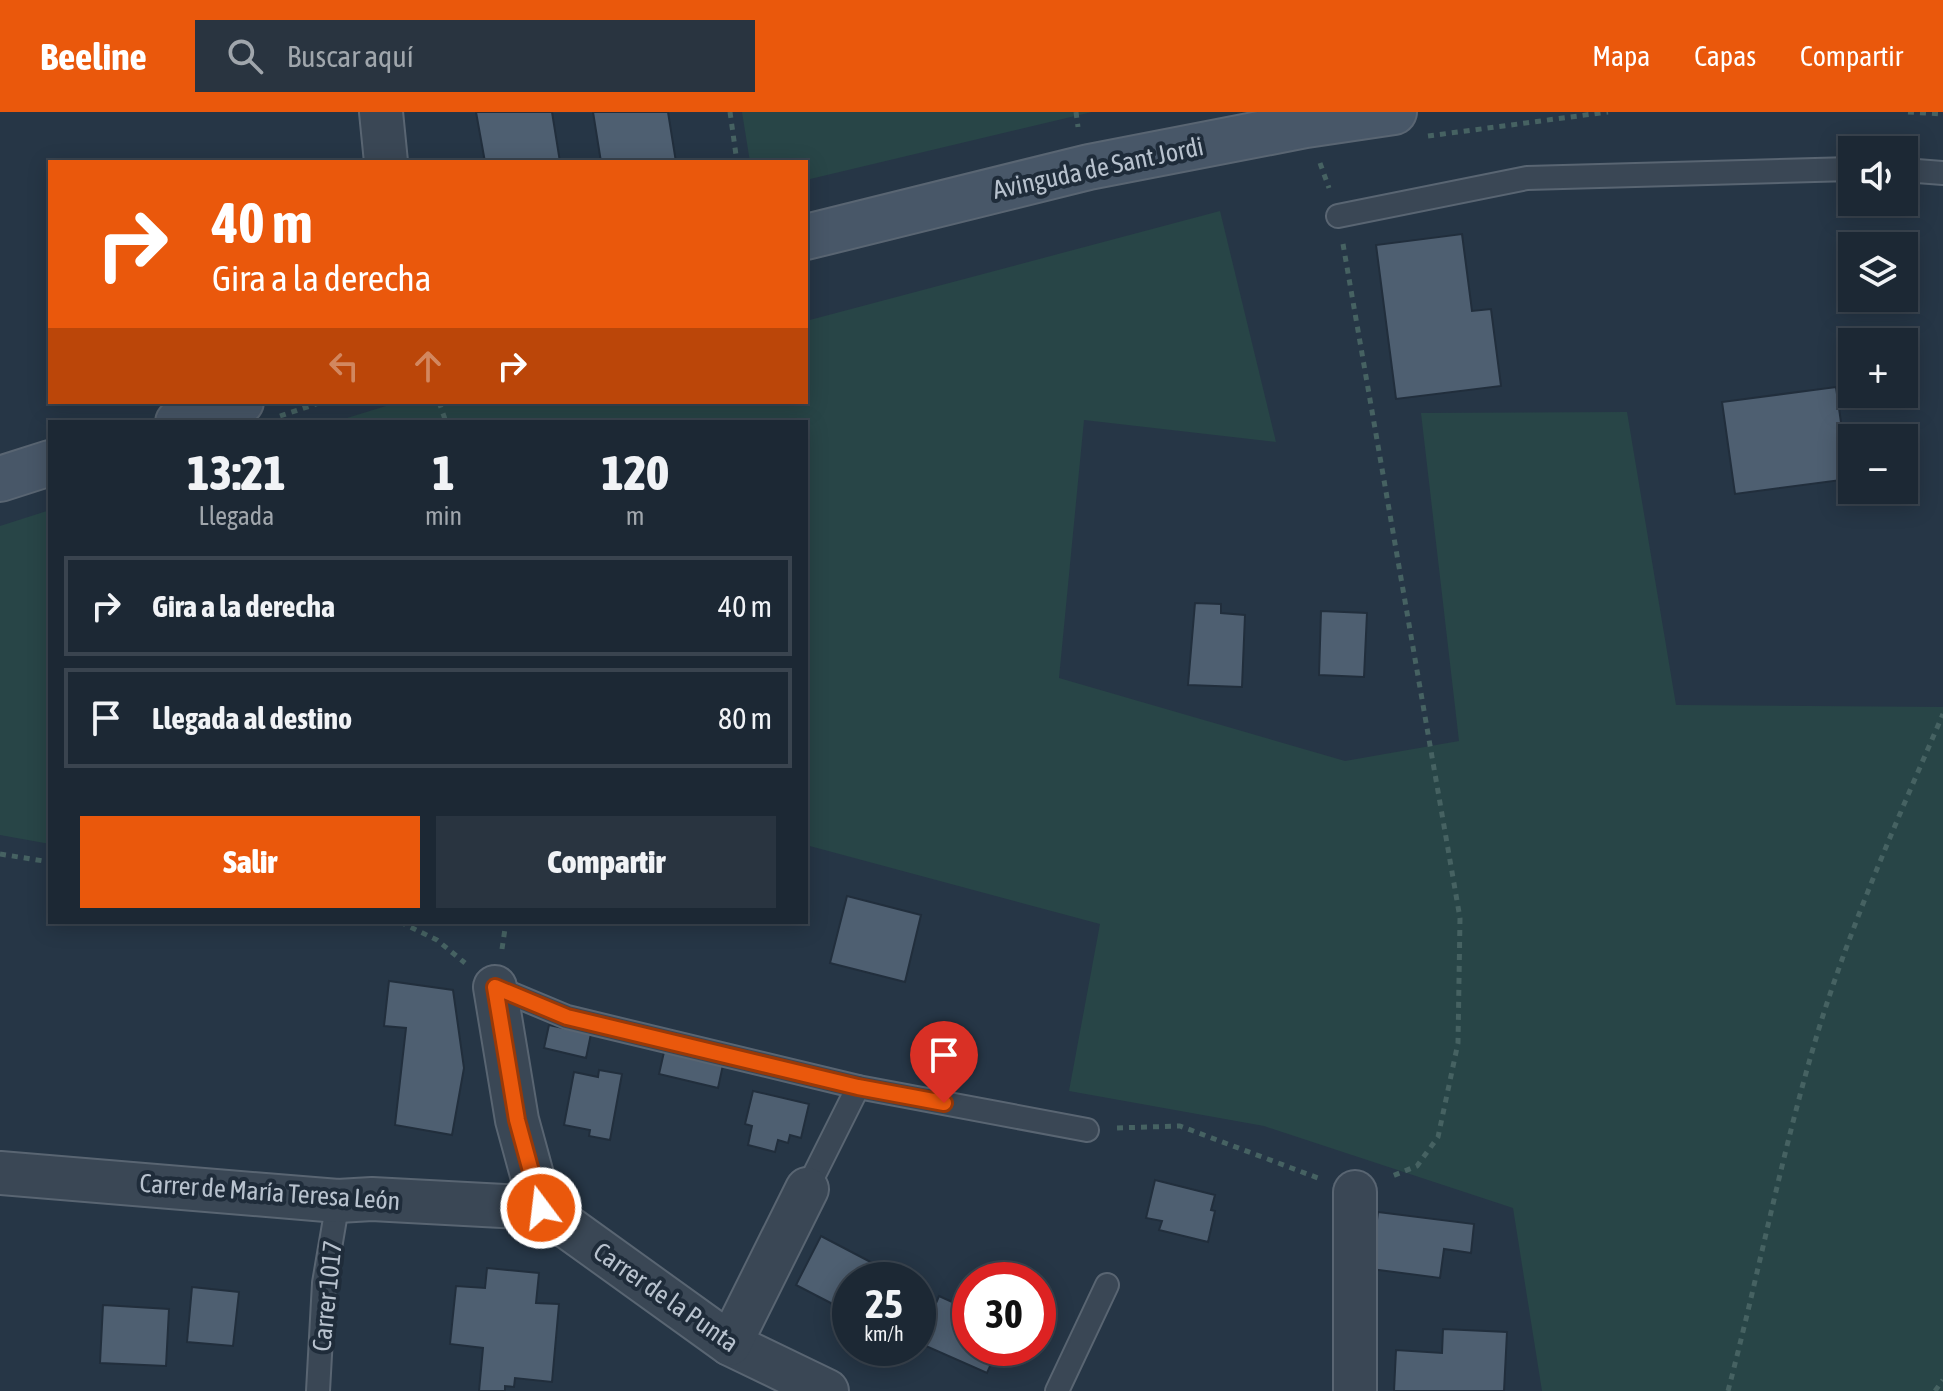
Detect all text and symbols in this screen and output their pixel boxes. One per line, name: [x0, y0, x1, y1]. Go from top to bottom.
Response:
search box: [195, 20, 755, 92]
icon: search: [223, 34, 267, 78]
text: Beeline: [40, 35, 147, 78]
text: Buscar aquí: [287, 39, 414, 73]
text: Mapa: [1592, 40, 1650, 72]
text: Capas: [1694, 40, 1756, 72]
text: Compartir: [1800, 40, 1903, 72]
street label: Avinguda de Sant Jordi: [990, 131, 1206, 205]
map controls: [1838, 136, 1918, 504]
button: sound: [1838, 136, 1918, 216]
text: 40 m: [212, 191, 313, 255]
icon: right: [80, 192, 184, 296]
button: layers: [1838, 232, 1918, 312]
text: Gira a la derecha: [212, 257, 432, 299]
button: +: [1838, 328, 1918, 408]
icon: left: [322, 344, 366, 388]
icon: ahead: [406, 344, 450, 388]
icon: right: [490, 344, 534, 388]
button: −: [1838, 424, 1918, 504]
text: 13:21: [187, 445, 286, 500]
text: 1: [432, 445, 455, 500]
text: 120: [601, 445, 669, 500]
text: Llegada: [199, 501, 274, 531]
text: min: [425, 501, 462, 531]
text: m: [626, 501, 644, 531]
icon: right: [84, 584, 128, 628]
text: Gira a la derecha: [152, 589, 335, 623]
text: 40 m: [718, 589, 772, 623]
icon: arrive: [84, 696, 128, 740]
text: Llegada al destino: [152, 701, 352, 735]
text: 80 m: [718, 701, 772, 735]
button: Salir: [80, 816, 420, 908]
button: Compartir: [436, 816, 776, 908]
pin: [910, 1021, 978, 1103]
icon: arrive: [922, 1033, 966, 1077]
position arrow: [499, 1166, 583, 1250]
street label: Carrer de María Teresa León: [139, 1168, 401, 1216]
street label: Carrer de la Punta: [588, 1236, 744, 1358]
street label: Carrer 1017: [306, 1239, 348, 1353]
speed limit sign: 30: [952, 1262, 1056, 1366]
text: 25: [865, 1281, 903, 1326]
text: km/h: [864, 1322, 904, 1345]

